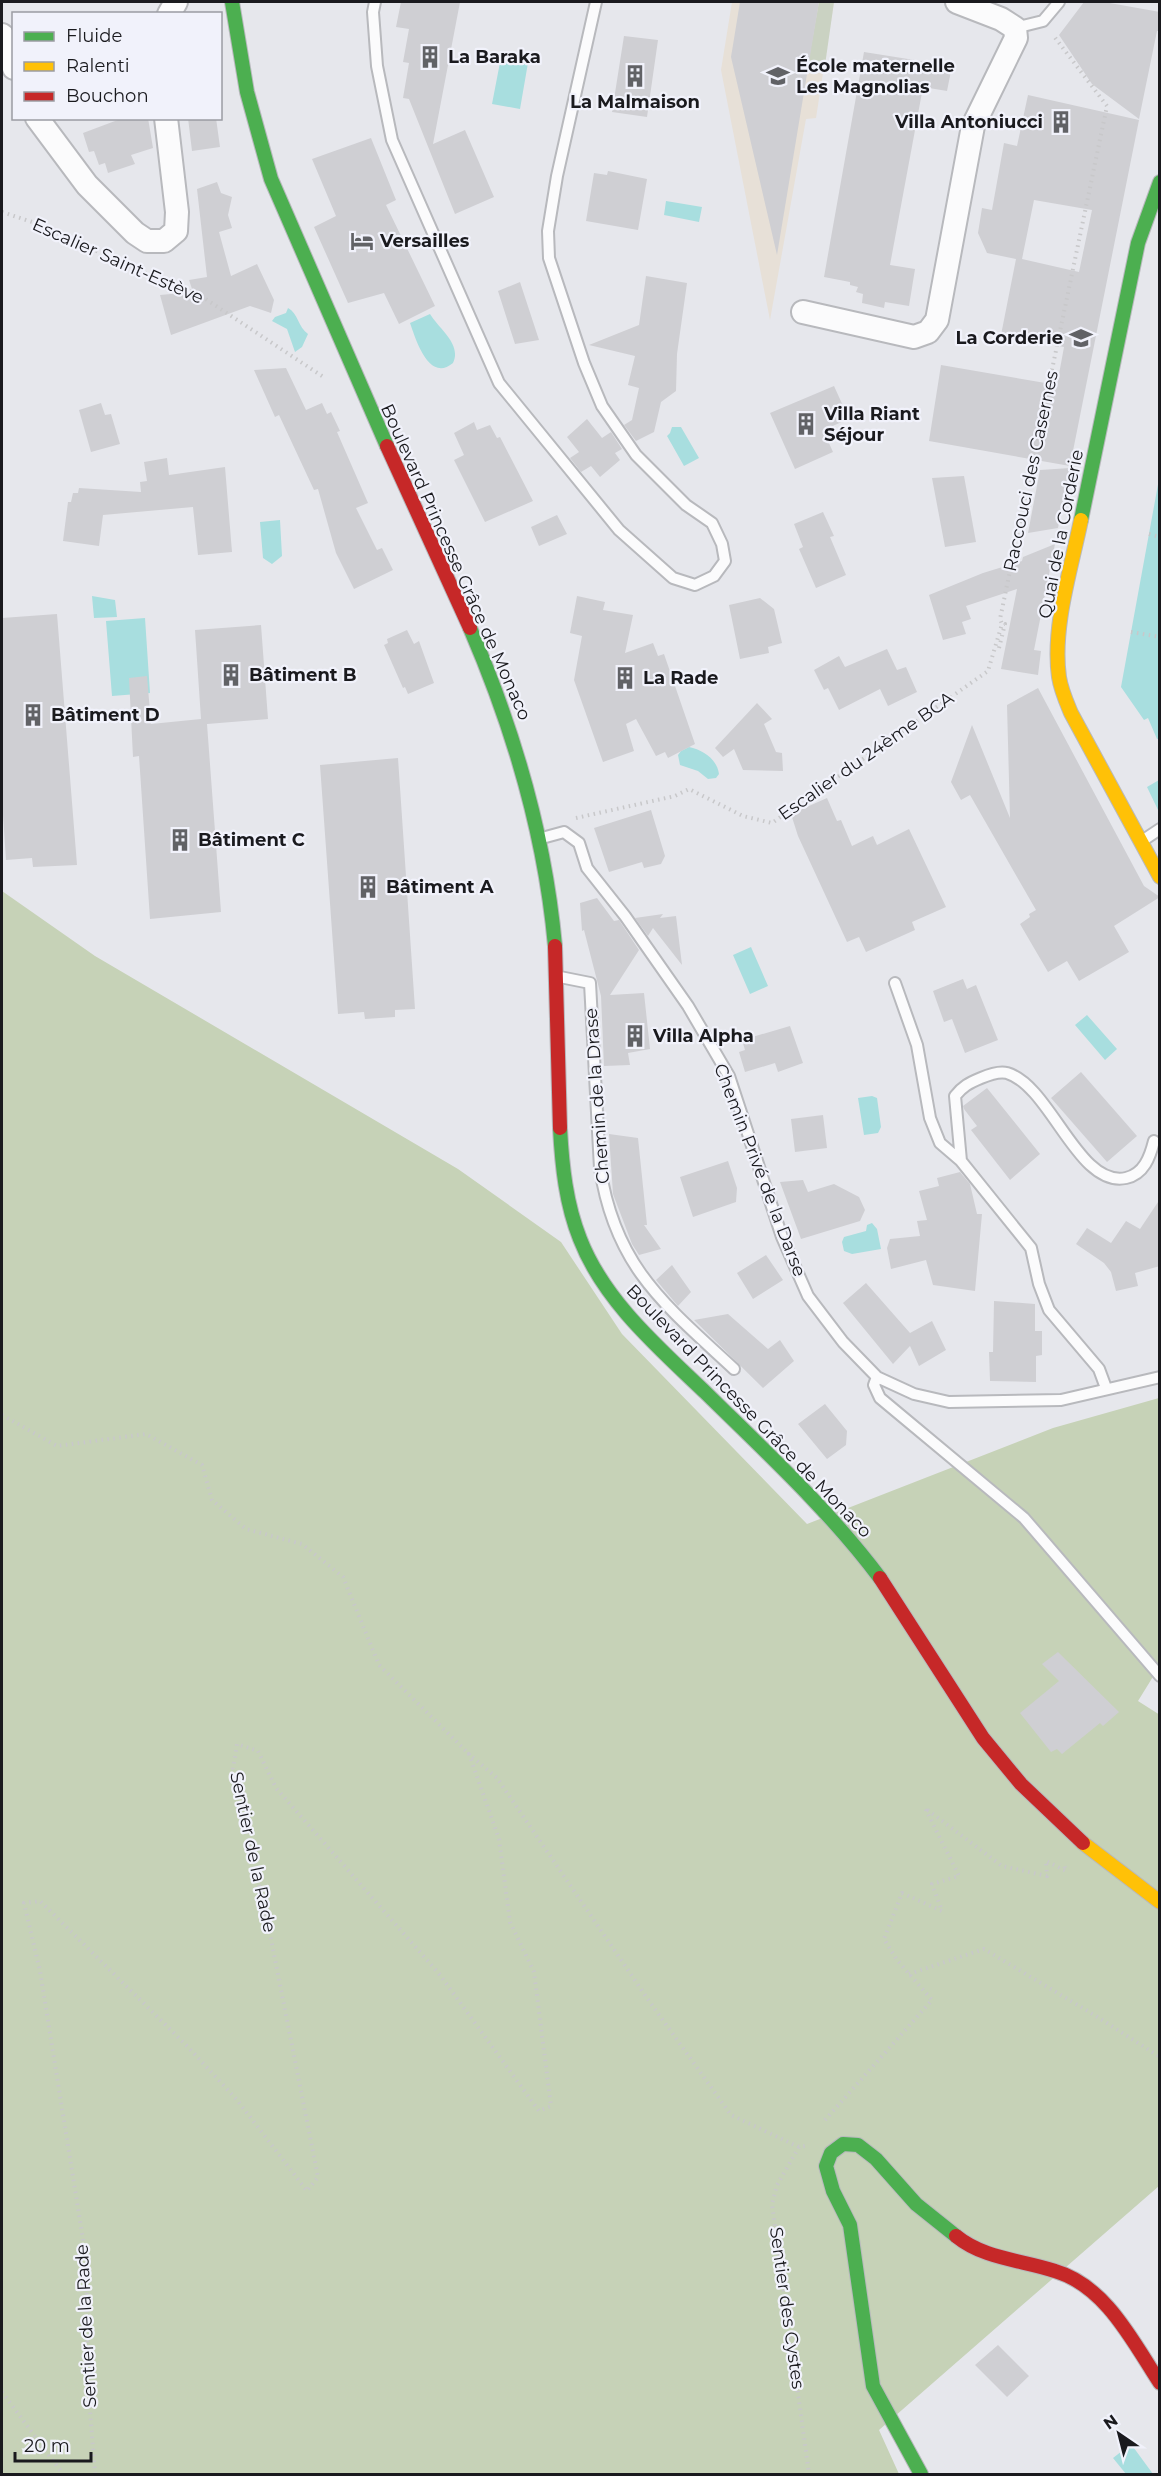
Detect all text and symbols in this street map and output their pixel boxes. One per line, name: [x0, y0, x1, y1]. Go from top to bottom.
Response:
legend: [12, 12, 222, 120]
text: Fluide: [66, 25, 122, 47]
building icon: La Baraka: [417, 44, 443, 70]
place label: La Baraka: [448, 46, 541, 68]
text: Ralenti: [66, 55, 130, 77]
place label: École maternelle Les Magnolias: [796, 55, 955, 98]
building icon: La Malmaison: [622, 63, 648, 89]
school or university icon: École maternelle Les Magnolias: [765, 63, 791, 89]
text: Bouchon: [66, 85, 149, 107]
place label: La Malmaison: [570, 91, 700, 113]
building icon: Villa Antoniucci: [1048, 109, 1074, 135]
place label: Villa Antoniucci: [894, 111, 1043, 133]
street label: Escalier Saint-Estève: [29, 213, 207, 309]
hotel icon: Versailles: [349, 228, 375, 254]
place label: Versailles: [379, 230, 470, 252]
school or university icon: La Corderie: [1068, 325, 1094, 351]
place label: La Corderie: [955, 327, 1063, 349]
street label: Raccouci des Casernes: [999, 368, 1063, 573]
street label: Boulevard Princesse Grâce de Monaco: [376, 400, 536, 724]
place label: Villa Riant Séjour: [823, 403, 920, 446]
building icon: Villa Riant Séjour: [793, 411, 819, 437]
street label: Quai de la Corderie: [1034, 447, 1088, 620]
building icon: Bâtiment B: [218, 662, 244, 688]
place label: Bâtiment B: [249, 664, 357, 686]
building icon: La Rade: [612, 665, 638, 691]
place label: La Rade: [643, 667, 718, 689]
street label: Escalier du 24ème BCA: [774, 687, 958, 825]
building icon: Bâtiment D: [20, 702, 46, 728]
place label: Bâtiment D: [51, 704, 160, 726]
building icon: Bâtiment C: [167, 827, 193, 853]
place label: Bâtiment C: [198, 829, 305, 851]
building icon: Bâtiment A: [355, 874, 381, 900]
place label: Bâtiment A: [386, 876, 494, 898]
street label: Chemin de la Drase: [580, 1007, 614, 1185]
building icon: Villa Alpha: [622, 1023, 648, 1049]
place label: Villa Alpha: [652, 1025, 754, 1047]
street label: Chemin Privé de la Darse: [709, 1060, 811, 1280]
street label: Boulevard Princesse Grâce de Monaco: [622, 1280, 876, 1542]
street label: Sentier de la Rade: [225, 1770, 281, 1934]
street label: Sentier des Cystes: [765, 2226, 809, 2391]
street label: Sentier de la Rade: [71, 2244, 101, 2408]
north arrow: [1089, 2404, 1149, 2464]
text: N: [1100, 2411, 1121, 2434]
scale bar: [15, 2425, 92, 2463]
text: 20 m: [24, 2435, 70, 2457]

